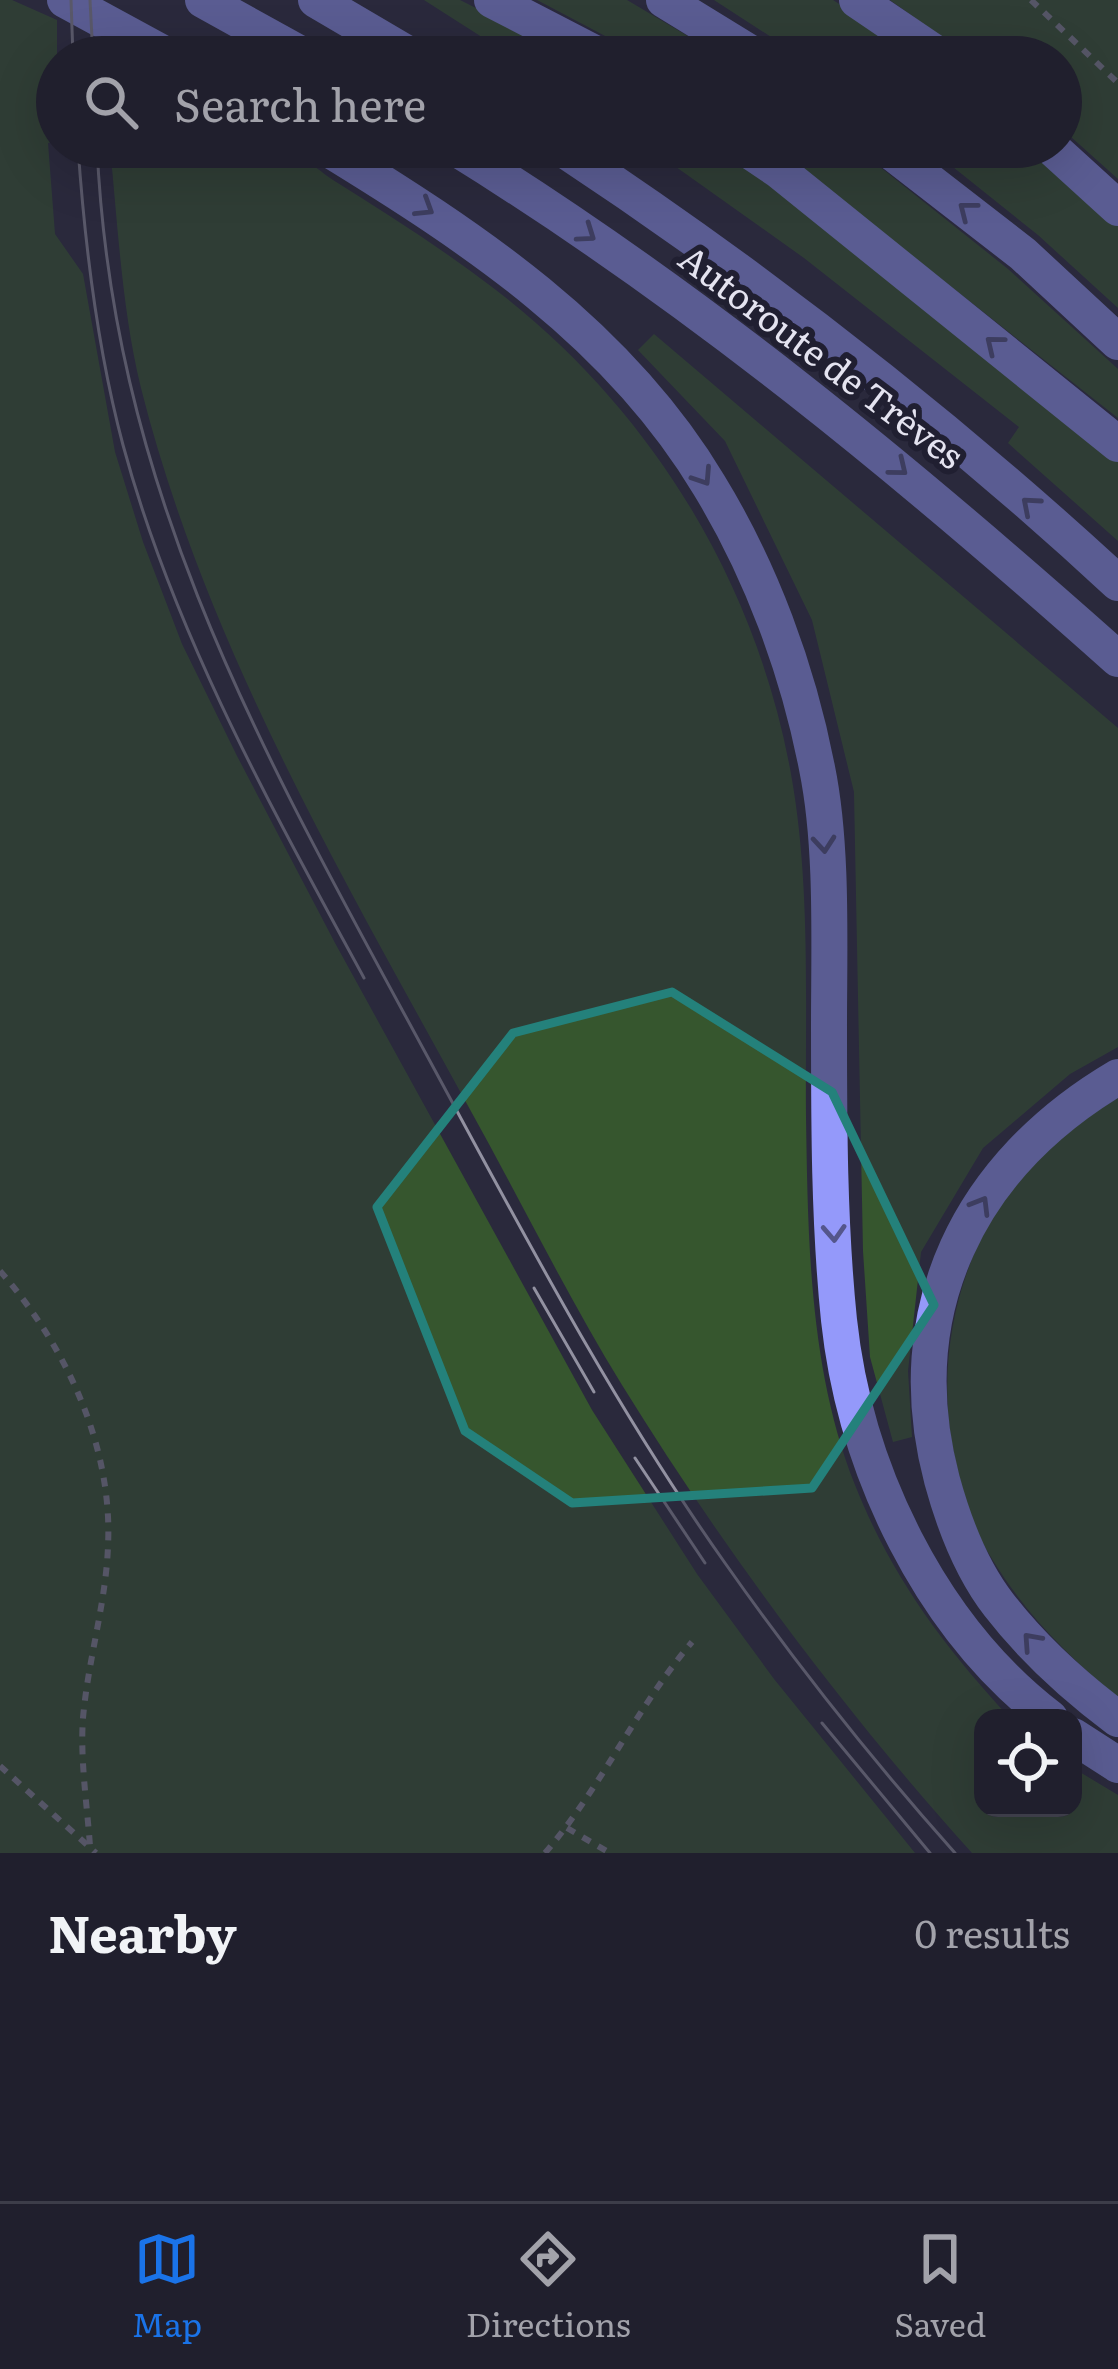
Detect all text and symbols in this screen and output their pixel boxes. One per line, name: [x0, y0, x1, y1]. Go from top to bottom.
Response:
search box: [36, 36, 1082, 168]
icon: search: [78, 69, 144, 135]
text: Search here: [174, 69, 426, 136]
one-way arrow: [412, 194, 434, 216]
one-way arrow: [958, 203, 980, 224]
one-way arrow: [574, 220, 596, 242]
street label: Autoroute de Trèves: [669, 230, 976, 480]
one-way arrow: [986, 337, 1008, 359]
one-way arrow: [885, 454, 907, 475]
one-way arrow: [688, 464, 710, 486]
one-way arrow: [1022, 498, 1044, 520]
one-way arrow: [811, 835, 836, 854]
one-way arrow: [967, 1196, 989, 1218]
one-way arrow: [821, 1224, 847, 1243]
one-way arrow: [1024, 1633, 1045, 1655]
map controls: [974, 1709, 1082, 1817]
button: locate: [974, 1709, 1082, 1817]
text: Nearby: [48, 1893, 237, 1969]
text: 0 results: [915, 1902, 1070, 1960]
tab: Map: [132, 2226, 202, 2347]
tab: Directions: [466, 2226, 631, 2347]
tab: Saved: [894, 2226, 986, 2347]

